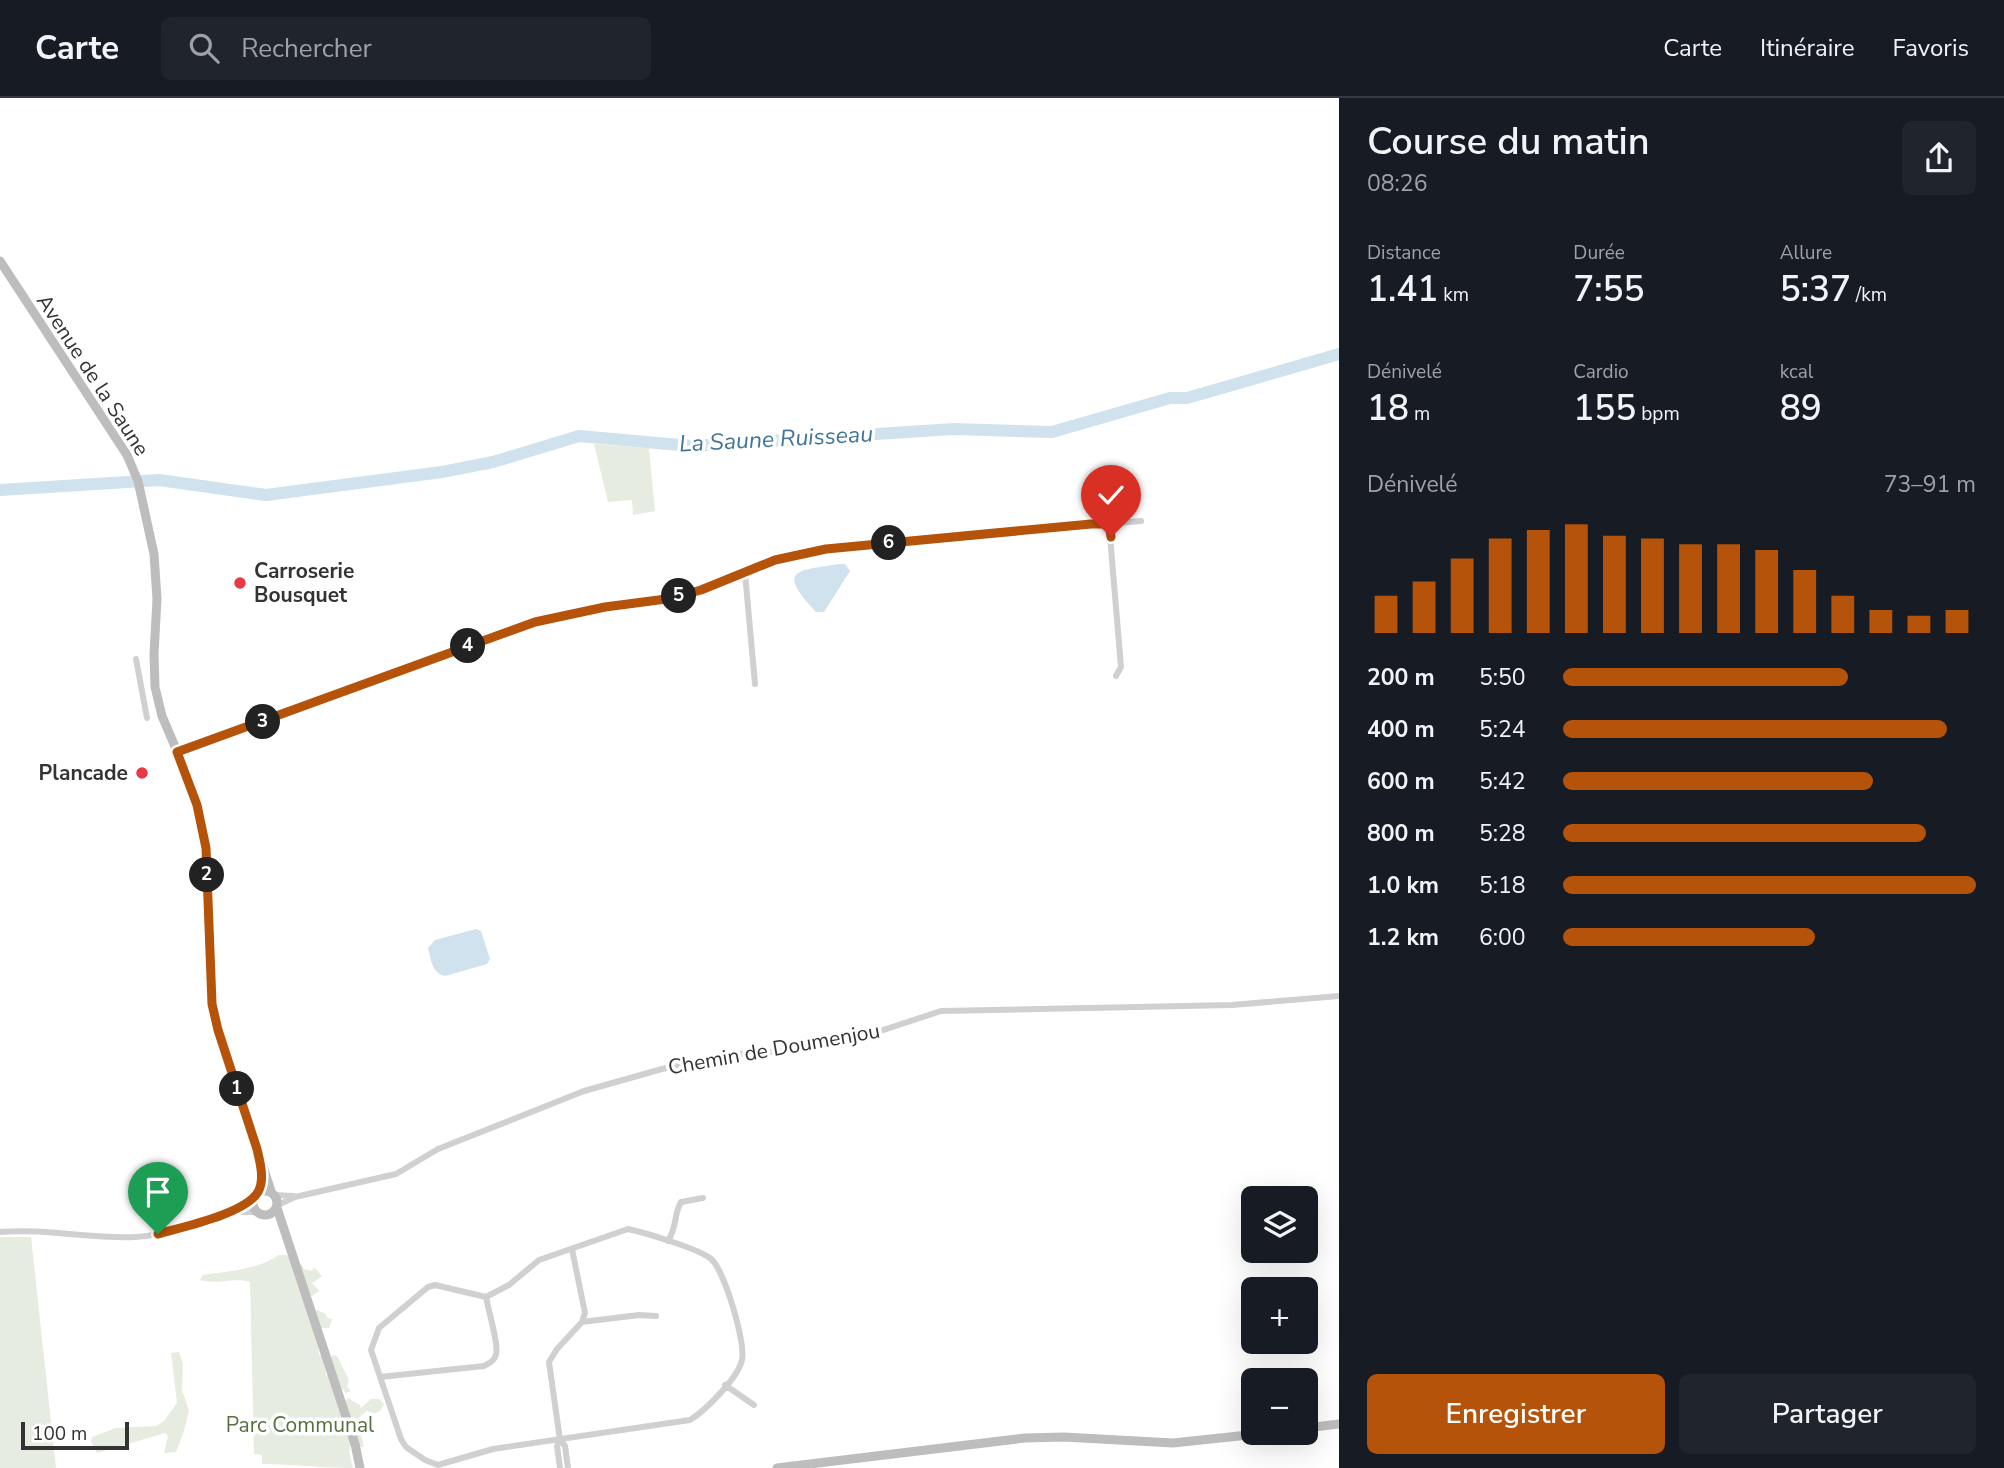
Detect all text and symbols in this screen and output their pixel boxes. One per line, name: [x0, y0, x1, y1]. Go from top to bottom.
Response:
search box: [161, 17, 651, 80]
text: Carte: [35, 26, 119, 71]
icon: search: [185, 29, 223, 67]
text: Rechercher: [241, 31, 372, 66]
text: Carte: [1663, 32, 1722, 64]
text: Itinéraire: [1760, 32, 1854, 64]
text: Favoris: [1892, 32, 1969, 64]
text: Course du matin: [1367, 116, 1650, 167]
button: share: [1902, 121, 1976, 195]
text: 08:26: [1367, 168, 1427, 199]
text: Distance: [1367, 240, 1441, 266]
text: Durée: [1573, 240, 1625, 266]
text: Allure: [1780, 240, 1832, 266]
text: 1.41: [1367, 266, 1438, 313]
text: 7:55: [1573, 266, 1645, 313]
text: 5:37: [1780, 266, 1851, 313]
text: km: [1438, 282, 1469, 308]
text: /km: [1851, 282, 1887, 308]
street label: Avenue de la Saune: [30, 289, 156, 461]
text: Dénivelé: [1367, 359, 1442, 385]
text: Cardio: [1573, 359, 1629, 385]
text: kcal: [1780, 359, 1813, 385]
text: 18: [1367, 385, 1409, 432]
text: 155: [1573, 385, 1636, 432]
text: 89: [1780, 385, 1822, 432]
text: m: [1409, 401, 1430, 427]
text: bpm: [1636, 401, 1680, 427]
water label: La Saune Ruisseau: [678, 418, 874, 460]
pin: [1081, 465, 1141, 537]
text: Dénivelé: [1367, 469, 1458, 500]
text: 73–91 m: [1884, 469, 1976, 500]
icon: check: [1092, 476, 1130, 514]
pin: 6: [872, 526, 906, 560]
text: 6: [883, 529, 894, 555]
place label: Carroserie Bousquet: [254, 557, 354, 609]
marker: Carroserie Bousquet: [232, 575, 248, 591]
pin: 5: [662, 578, 696, 614]
text: 5: [673, 582, 684, 608]
pin: 4: [450, 628, 486, 664]
text: 4: [462, 632, 473, 658]
text: 200 m: [1367, 662, 1435, 693]
text: 5:50: [1479, 662, 1526, 693]
pin: 3: [246, 704, 280, 740]
text: 3: [257, 708, 268, 734]
text: 400 m: [1367, 714, 1435, 745]
text: 5:24: [1479, 714, 1526, 745]
place label: Plancade: [39, 759, 128, 787]
marker: Plancade: [134, 765, 150, 781]
text: 600 m: [1367, 766, 1435, 797]
text: 5:42: [1479, 766, 1526, 797]
text: 800 m: [1367, 818, 1435, 849]
text: 5:28: [1479, 818, 1526, 849]
pin: 2: [190, 858, 224, 892]
text: 2: [201, 861, 212, 887]
text: 1.0 km: [1367, 870, 1439, 901]
text: 5:18: [1479, 870, 1526, 901]
text: 1.2 km: [1367, 922, 1439, 953]
text: 6:00: [1479, 922, 1526, 953]
street label: Chemin de Doumenjou: [666, 1017, 882, 1081]
pin: 1: [219, 1072, 254, 1107]
text: 1: [231, 1075, 242, 1101]
pin: [128, 1162, 188, 1234]
icon: arrive: [139, 1173, 177, 1211]
map controls: [1241, 1186, 1318, 1445]
button: layers: [1241, 1186, 1318, 1263]
button: +: [1241, 1277, 1318, 1354]
button: −: [1241, 1368, 1318, 1445]
button: Enregistrer: [1367, 1374, 1665, 1454]
button: Partager: [1679, 1374, 1976, 1454]
park label: Parc Communal: [226, 1411, 375, 1439]
scale bar: [21, 1419, 130, 1451]
text: 100 m: [32, 1421, 87, 1447]

